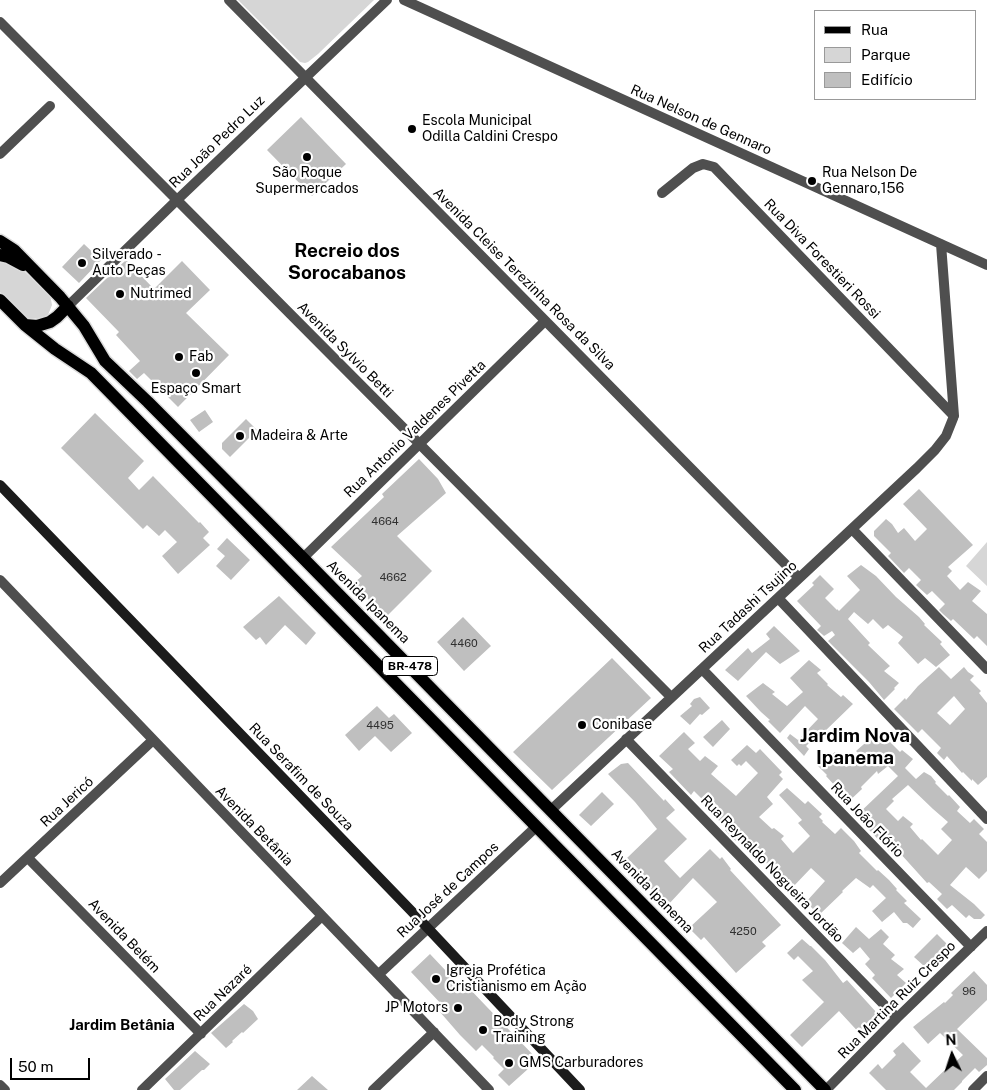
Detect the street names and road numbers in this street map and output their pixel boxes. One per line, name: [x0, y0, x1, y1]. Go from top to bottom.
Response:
street label: Rua Nelson de Gennaro: [628, 81, 774, 159]
street label: Rua João Pedro Luz: [166, 92, 268, 192]
street label: Avenida Cleise Terezinha Rosa da Silva: [429, 184, 619, 374]
street label: Rua Diva Forestieri Rossi: [760, 196, 884, 322]
street label: Avenida Sylvio Betti: [294, 299, 396, 401]
street label: Rua Antonio Valdenes Pivetta: [341, 357, 489, 501]
street label: Avenida Ipanema: [323, 557, 413, 647]
street label: Rua Tadashi Tsujino: [696, 557, 800, 657]
road number: BR-478: [382, 656, 438, 676]
street label: Rua Serafim de Souza: [245, 720, 357, 834]
street label: Rua Jericó: [37, 773, 97, 831]
street label: Rua João Flório: [827, 779, 907, 861]
street label: Avenida Betânia: [212, 783, 296, 869]
street label: Rua Reynaldo Nogueira Jordão: [697, 792, 847, 946]
street label: Rua José de Campos: [394, 839, 502, 941]
street label: Avenida Ipanema: [607, 845, 697, 937]
street label: Avenida Belém: [85, 896, 163, 976]
street label: Rua Martina Ruiz Crespo: [835, 938, 959, 1062]
street label: Rua Nazaré: [190, 961, 256, 1025]

